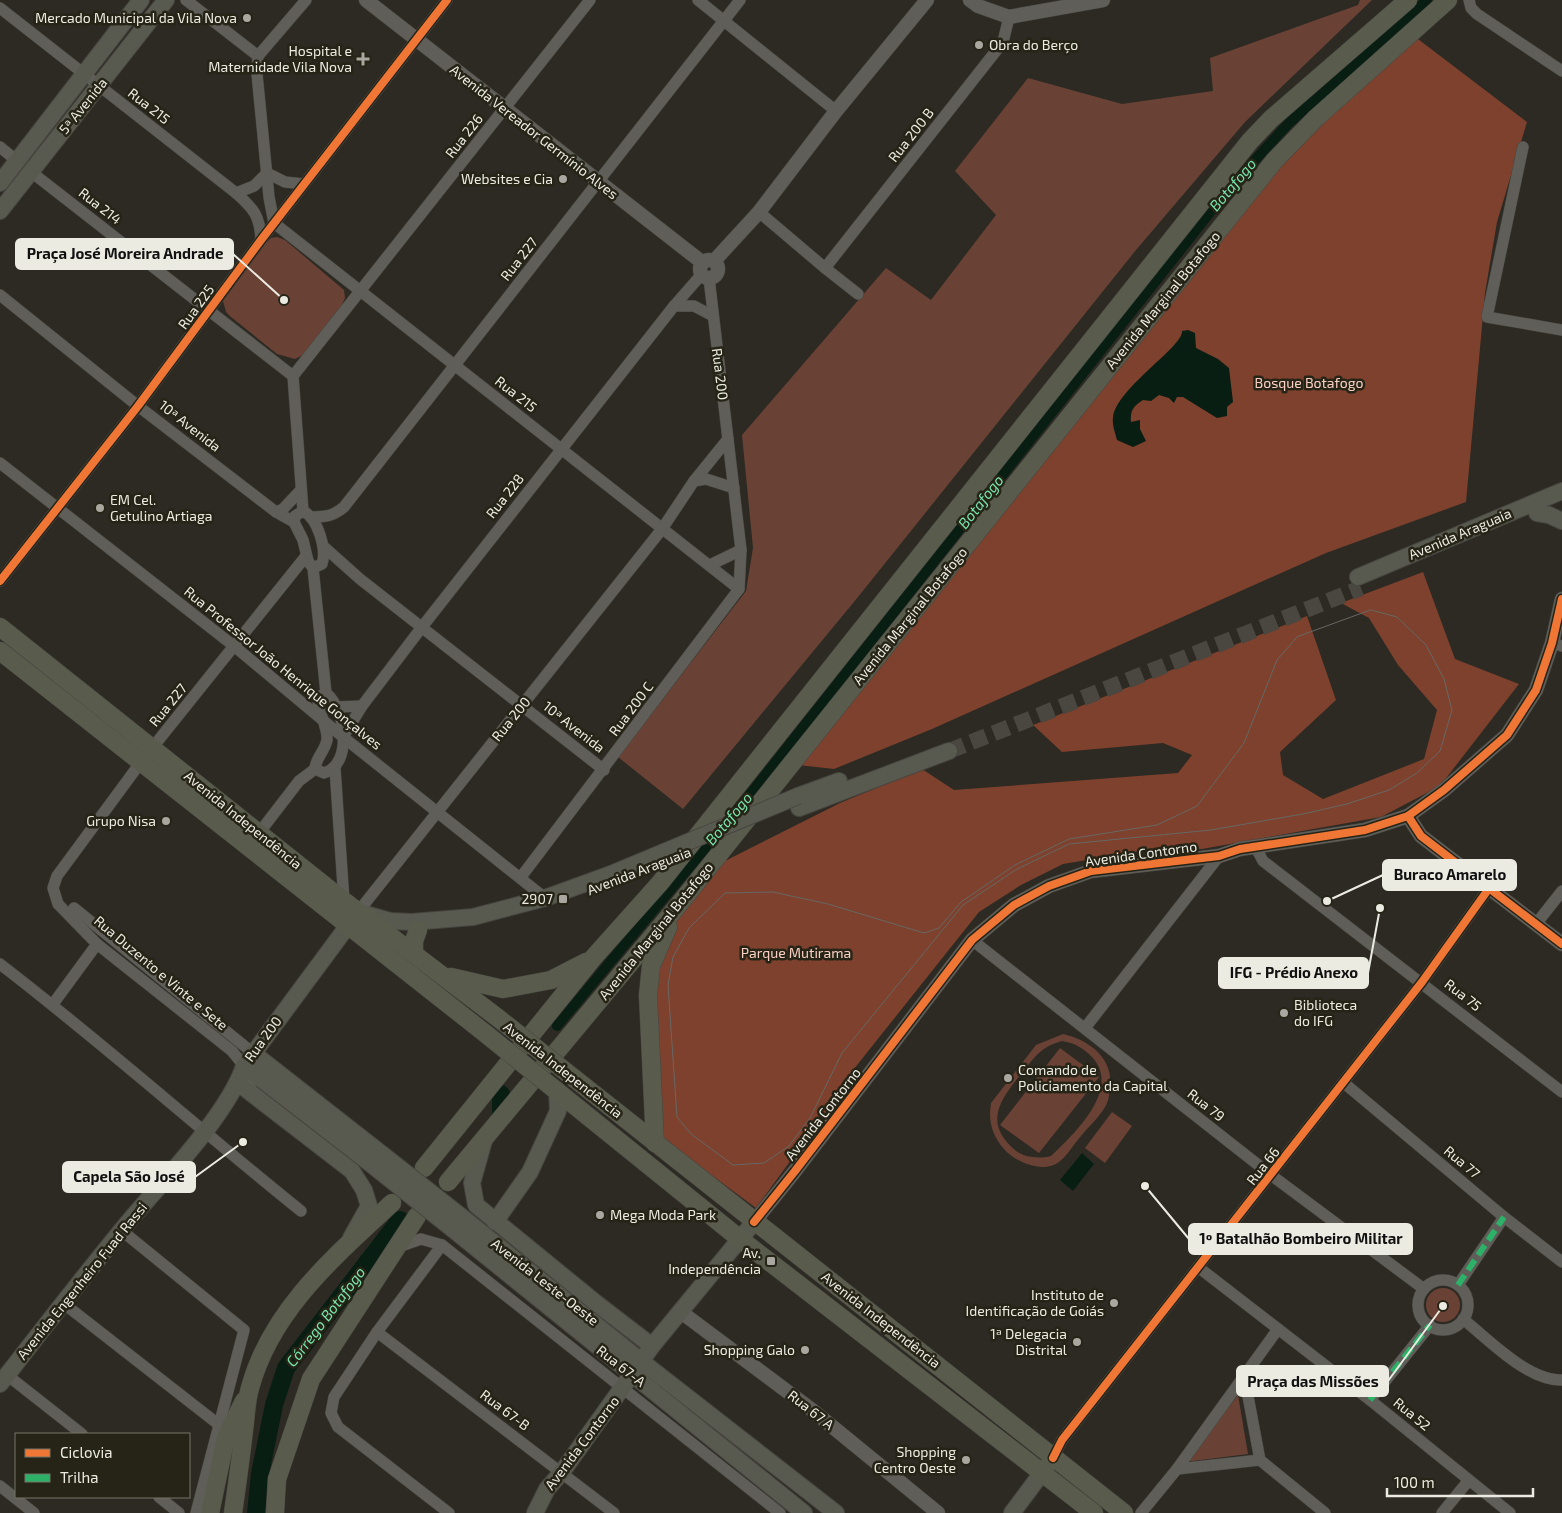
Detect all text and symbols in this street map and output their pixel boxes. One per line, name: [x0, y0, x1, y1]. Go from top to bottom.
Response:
place label: Mercado Municipal da Vila Nova: [35, 9, 237, 26]
marker: Mercado Municipal da Vila Nova: [241, 12, 253, 24]
place label: Obra do Berço: [989, 36, 1078, 54]
marker: Obra do Berço: [973, 39, 985, 51]
place label: Hospital e Maternidade Vila Nova: [208, 42, 352, 75]
marker: Hospital e Maternidade Vila Nova: [356, 52, 370, 66]
street label: Avenida Vereador Germínio Alves: [447, 61, 622, 202]
street label: 5ª Avenida: [55, 74, 110, 137]
street label: Rua 215: [125, 84, 174, 127]
street label: Rua 200 B: [884, 104, 937, 165]
street label: Rua 226: [441, 110, 486, 161]
water label: Botafogo: [1205, 154, 1259, 214]
place label: Websites e Cia: [461, 170, 553, 187]
marker: Websites e Cia: [557, 173, 569, 185]
street label: Rua 214: [76, 184, 125, 228]
street label: Avenida Marginal Botafogo: [1102, 228, 1223, 372]
street label: Rua 227: [496, 234, 541, 284]
callout: Praça José Moreira Andrade: [16, 239, 233, 269]
text: Praça José Moreira Andrade: [27, 244, 223, 264]
street label: Rua 225: [174, 281, 217, 332]
street label: Rua 200: [709, 347, 732, 401]
street label: Rua 215: [492, 372, 541, 415]
park label: Bosque Botafogo: [1255, 374, 1363, 391]
street label: 10ª Avenida: [156, 396, 225, 455]
street label: Rua 228: [482, 470, 527, 521]
water label: Botafogo: [954, 471, 1007, 532]
place label: EM Cel. Getulino Artiaga: [110, 491, 212, 524]
marker: EM Cel. Getulino Artiaga: [94, 502, 106, 514]
street label: Avenida Araguaia: [1406, 504, 1514, 563]
street label: Avenida Marginal Botafogo: [849, 544, 970, 688]
street label: Rua Professor João Henrique Gonçalves: [180, 582, 386, 754]
street label: Rua 200 C: [605, 678, 656, 739]
street label: Rua 227: [145, 680, 190, 730]
street label: Rua 200: [488, 693, 534, 744]
street label: 10ª Avenida: [540, 697, 609, 756]
street label: Avenida Independência: [181, 767, 306, 872]
water label: Botafogo: [701, 788, 755, 848]
place label: Grupo Nisa: [86, 812, 156, 829]
marker: Grupo Nisa: [160, 815, 172, 827]
street label: Avenida Contorno: [1084, 837, 1198, 870]
street label: Avenida Araguaia: [584, 843, 693, 898]
street label: Avenida Marginal Botafogo: [595, 859, 716, 1003]
callout: Buraco Amarelo: [1383, 860, 1516, 890]
text: Buraco Amarelo: [1394, 865, 1507, 883]
place label: 2907: [522, 890, 553, 907]
marker: 2907: [557, 893, 569, 905]
street label: Rua Duzento e Vinte e Sete: [91, 912, 232, 1034]
park label: Parque Mutirama: [741, 944, 851, 961]
callout: IFG - Prédio Anexo: [1219, 958, 1368, 988]
text: IFG - Prédio Anexo: [1230, 963, 1358, 981]
street label: Rua 75: [1441, 975, 1485, 1014]
place label: Biblioteca do IFG: [1294, 996, 1357, 1029]
marker: Biblioteca do IFG: [1278, 1007, 1290, 1019]
street label: Rua 200: [240, 1013, 285, 1065]
street label: Avenida Independência: [500, 1018, 626, 1121]
place label: Comando de Policiamento da Capital: [1018, 1061, 1168, 1094]
street label: Avenida Contorno: [781, 1064, 864, 1163]
marker: Comando de Policiamento da Capital: [1002, 1072, 1014, 1084]
street label: Rua 79: [1184, 1085, 1228, 1124]
street label: Rua 77: [1441, 1142, 1484, 1182]
street label: Rua 66: [1243, 1143, 1283, 1188]
callout: Capela São José: [63, 1162, 195, 1192]
text: Capela São José: [73, 1167, 185, 1185]
street label: Avenida Engenheiro Fuad Rassi: [13, 1199, 150, 1363]
place label: Mega Moda Park: [610, 1206, 716, 1223]
marker: Mega Moda Park: [594, 1209, 606, 1221]
callout: 1º Batalhão Bombeiro Militar: [1189, 1224, 1412, 1254]
text: 1º Batalhão Bombeiro Militar: [1199, 1229, 1403, 1247]
street label: Avenida Leste-Oeste: [488, 1234, 602, 1329]
place label: Av. Independência: [668, 1244, 761, 1277]
marker: Av. Independência: [765, 1255, 777, 1267]
water label: Córrego Botafogo: [282, 1263, 369, 1370]
street label: Avenida Independência: [818, 1268, 944, 1371]
place label: Instituto de Identificação de Goiás: [966, 1286, 1104, 1320]
marker: Instituto de Identificação de Goiás: [1108, 1297, 1120, 1309]
place label: 1ª Delegacia Distrital: [990, 1325, 1068, 1358]
marker: 1ª Delegacia Distrital: [1071, 1336, 1083, 1348]
street label: Rua 67-A: [593, 1341, 649, 1390]
place label: Shopping Galo: [704, 1341, 795, 1358]
marker: Shopping Galo: [799, 1344, 811, 1356]
callout: Praça das Missões: [1237, 1366, 1388, 1396]
text: Praça das Missões: [1247, 1372, 1379, 1392]
street label: Rua 67-B: [477, 1386, 533, 1434]
street label: Rua 67 A: [785, 1386, 838, 1433]
street label: Avenida Contorno: [541, 1393, 622, 1493]
street label: Rua 52: [1390, 1394, 1434, 1434]
legend: [15, 1433, 190, 1498]
text: Ciclovia: [60, 1443, 112, 1461]
place label: Shopping Centro Oeste: [874, 1443, 956, 1476]
marker: Shopping Centro Oeste: [960, 1454, 972, 1466]
scale bar: [1387, 1466, 1533, 1498]
text: Trilha: [60, 1468, 98, 1486]
text: 100 m: [1394, 1473, 1435, 1491]

